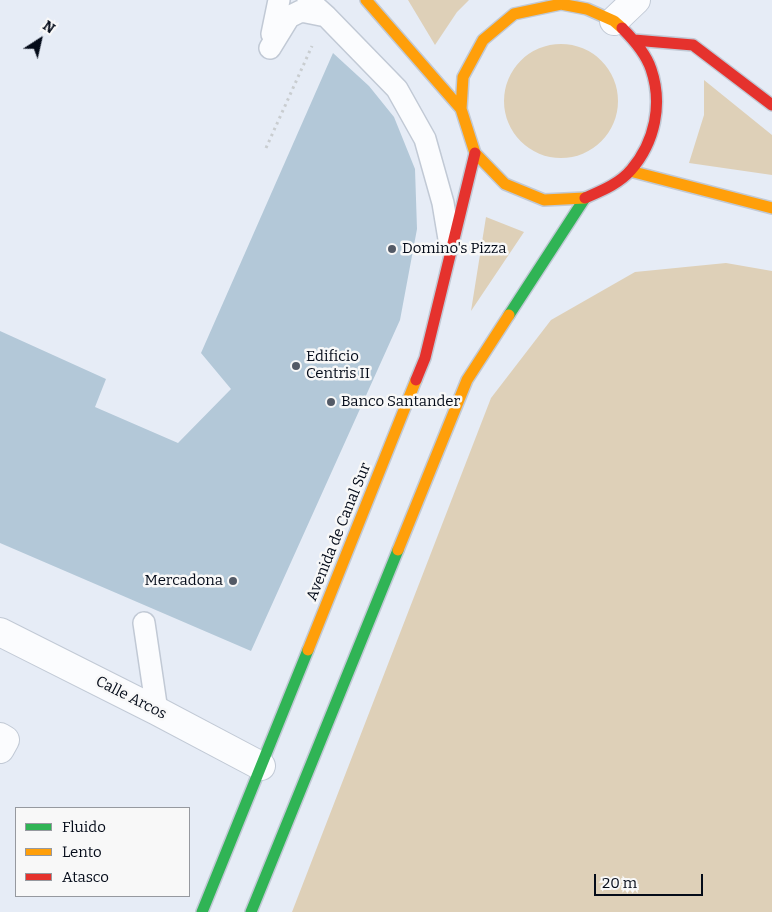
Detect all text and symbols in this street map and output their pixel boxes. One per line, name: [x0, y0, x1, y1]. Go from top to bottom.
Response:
north arrow: [15, 15, 65, 65]
text: N: [40, 17, 58, 37]
place label: Domino's Pizza: [402, 240, 506, 258]
marker: Domino's Pizza: [386, 243, 398, 255]
place label: Edificio Centris II: [306, 348, 370, 383]
marker: Edificio Centris II: [290, 360, 302, 372]
place label: Banco Santander: [341, 393, 460, 411]
marker: Banco Santander: [325, 396, 337, 408]
street label: Avenida de Canal Sur: [303, 460, 375, 604]
place label: Mercadona: [145, 572, 223, 590]
marker: Mercadona: [227, 575, 239, 587]
street label: Calle Arcos: [93, 672, 169, 724]
legend: [15, 807, 190, 897]
text: Fluido: [62, 818, 106, 836]
text: Lento: [62, 843, 102, 861]
scale bar: [597, 864, 706, 896]
text: Atasco: [62, 868, 109, 886]
text: 20 m: [602, 874, 637, 892]

